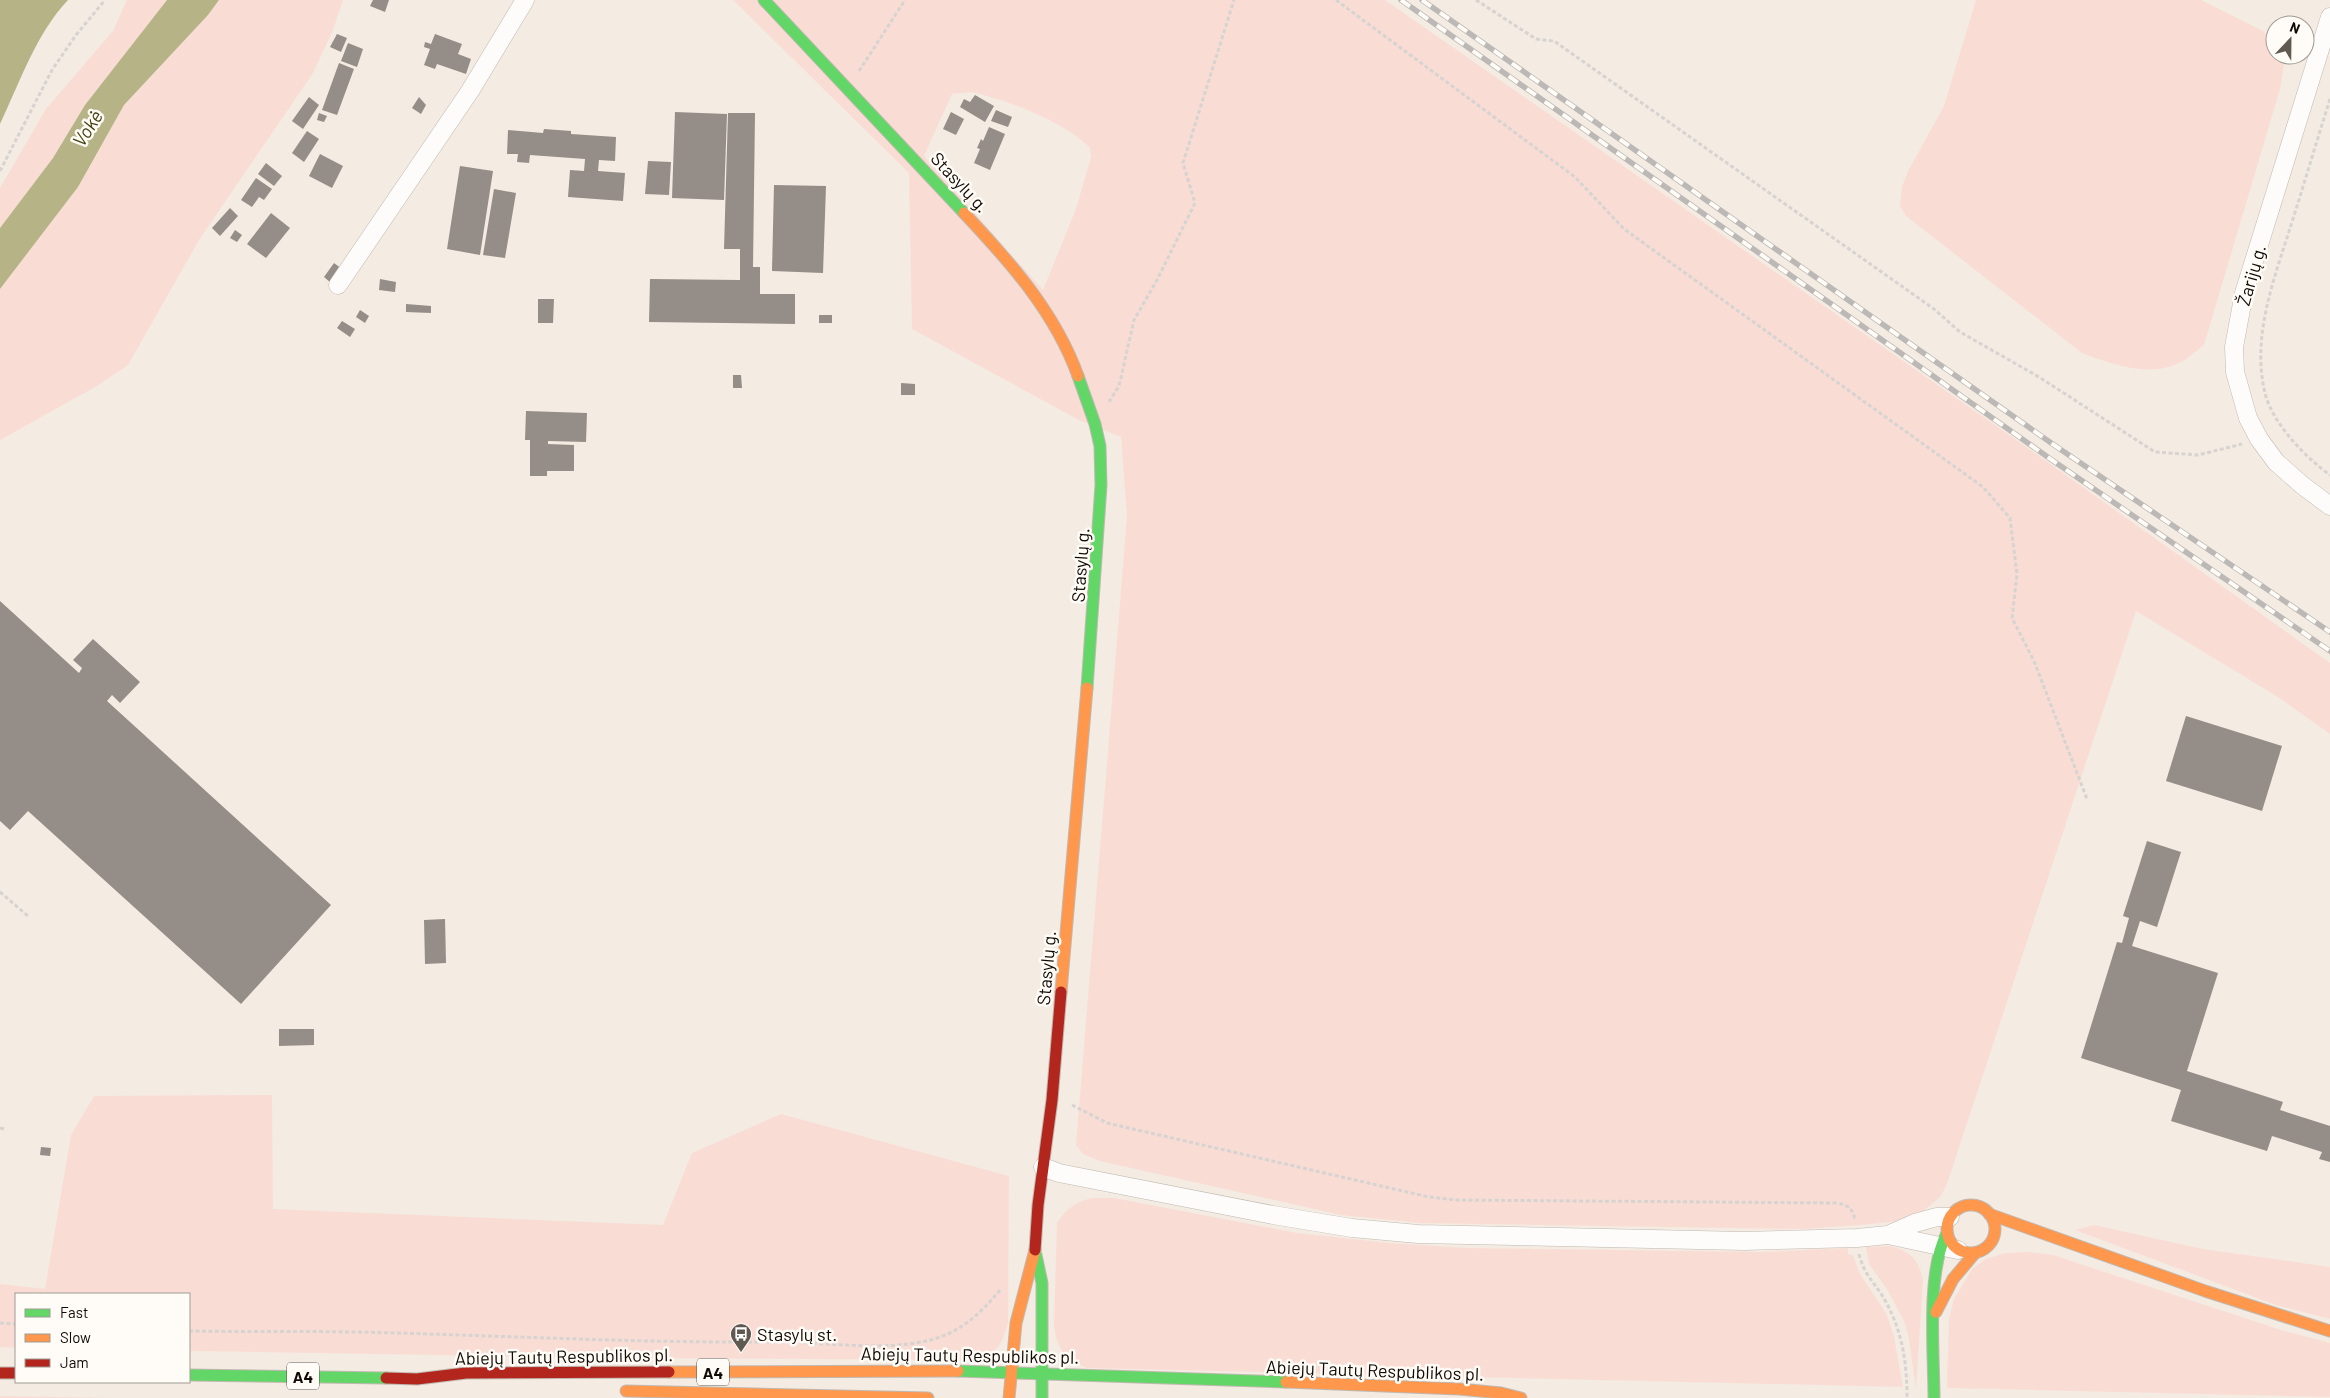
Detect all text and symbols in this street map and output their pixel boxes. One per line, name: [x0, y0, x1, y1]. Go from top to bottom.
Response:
north arrow: [2265, 15, 2315, 65]
text: N: [2288, 18, 2303, 37]
water label: Vokė: [67, 105, 107, 150]
street label: Stasylų g.: [926, 147, 994, 217]
street label: Žarijų g.: [2232, 242, 2270, 308]
street label: Stasylų g.: [1066, 527, 1094, 603]
street label: Stasylų g.: [1032, 930, 1060, 1006]
legend: [15, 1293, 190, 1383]
text: Fast: [60, 1303, 88, 1321]
bus stop icon: Stasylų st.: [729, 1322, 753, 1353]
place label: Stasylų st.: [757, 1323, 837, 1345]
text: Slow: [60, 1328, 91, 1346]
street label: Abiejų Tautų Respublikos pl.: [861, 1342, 1079, 1368]
street label: Abiejų Tautų Respublikos pl.: [455, 1343, 673, 1369]
text: Jam: [60, 1353, 89, 1371]
street label: Abiejų Tautų Respublikos pl.: [1266, 1355, 1484, 1385]
road number: A4: [697, 1358, 729, 1385]
road number: A4: [287, 1362, 319, 1390]

